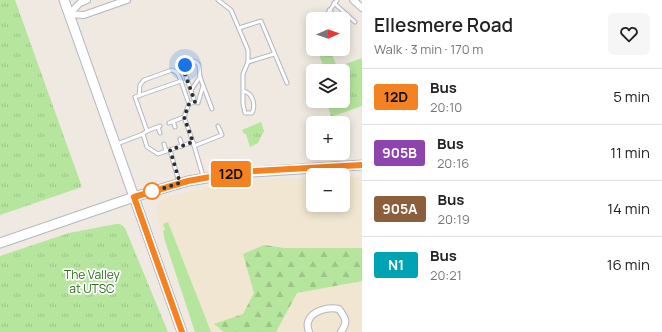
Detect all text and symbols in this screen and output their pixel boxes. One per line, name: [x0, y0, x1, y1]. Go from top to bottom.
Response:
north arrow: [306, 12, 350, 56]
map controls: [306, 12, 350, 212]
text: Ellesmere Road: [374, 12, 513, 38]
button: heart: [608, 13, 650, 55]
text: Walk · 3 min · 170 m: [374, 40, 483, 58]
your location: [175, 55, 195, 75]
button: layers: [306, 64, 350, 108]
text: Bus: [430, 77, 457, 98]
text: 5 min: [613, 86, 650, 107]
text: 12D: [384, 87, 408, 106]
text: 20:10: [430, 98, 462, 116]
button: +: [306, 116, 350, 160]
text: Bus: [437, 133, 464, 154]
text: 11 min: [610, 142, 650, 163]
text: 905B: [382, 143, 417, 162]
text: 20:16: [437, 154, 469, 172]
line badge: 12D: [208, 161, 254, 187]
text: 12D: [219, 164, 243, 183]
button: −: [306, 168, 350, 212]
unlabelled marker: [143, 182, 161, 200]
text: Bus: [438, 189, 465, 210]
text: 14 min: [607, 198, 650, 219]
text: 905A: [382, 199, 418, 218]
text: 20:19: [438, 210, 470, 228]
text: Bus: [430, 245, 457, 266]
text: 16 min: [607, 254, 650, 275]
text: N1: [388, 255, 404, 274]
park label: The Valley at UTSC: [64, 266, 121, 297]
text: 20:21: [430, 266, 462, 284]

